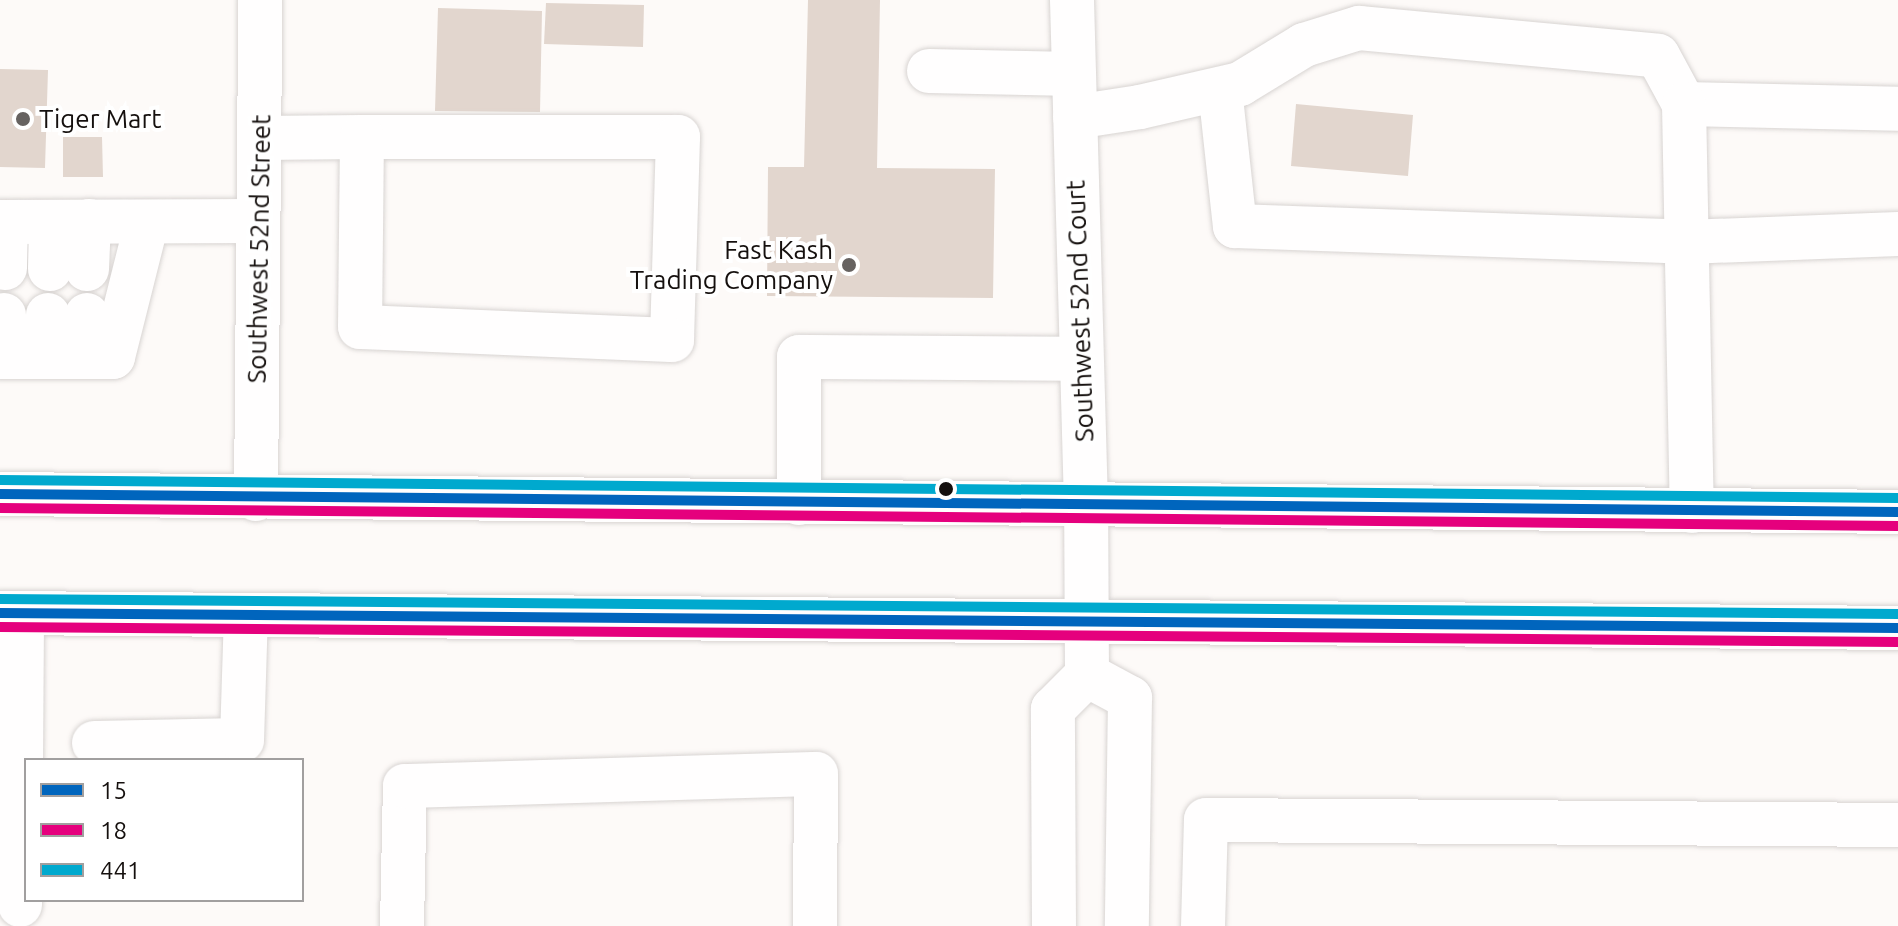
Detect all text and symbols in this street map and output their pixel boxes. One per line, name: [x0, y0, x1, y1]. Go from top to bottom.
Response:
place label: Tiger Mart: [39, 103, 161, 135]
marker: Tiger Mart: [14, 110, 32, 128]
street label: Southwest 52nd Street: [241, 114, 277, 384]
street label: Southwest 52nd Court: [1060, 180, 1100, 442]
place label: Fast Kash Trading Company: [630, 234, 833, 296]
marker: Fast Kash Trading Company: [840, 256, 858, 274]
unlabelled marker: [938, 481, 954, 497]
legend: [24, 758, 304, 902]
text: 15: [100, 777, 127, 804]
text: 18: [100, 817, 127, 844]
text: 441: [100, 857, 141, 884]

